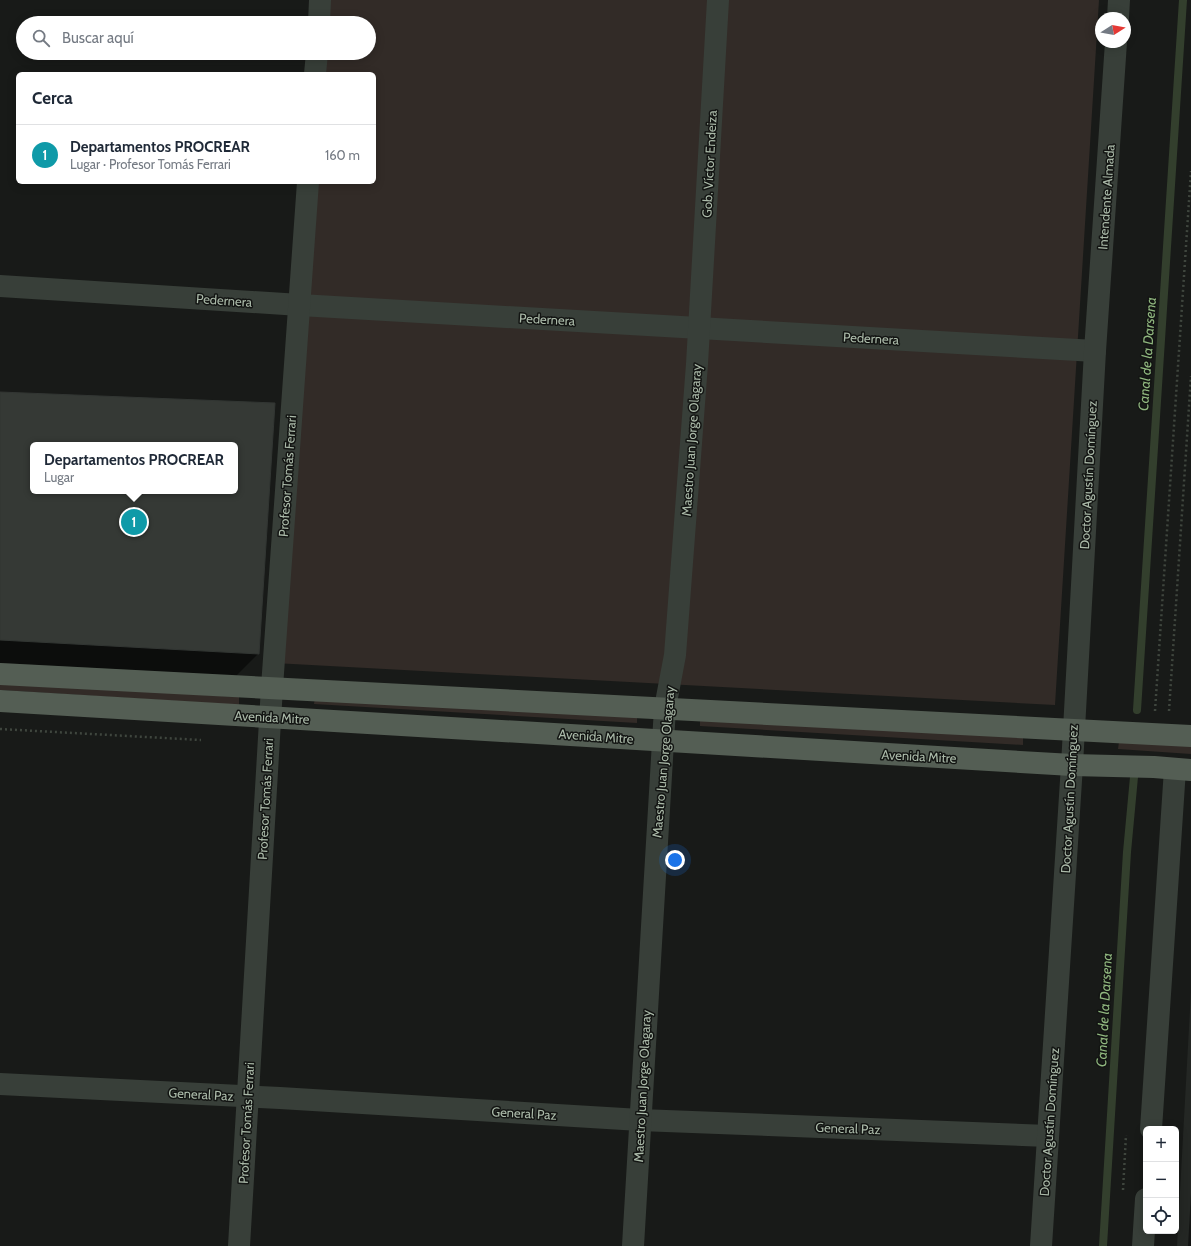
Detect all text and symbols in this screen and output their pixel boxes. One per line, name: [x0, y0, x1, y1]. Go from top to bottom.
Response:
north arrow: [1095, 12, 1131, 48]
search box: [16, 16, 376, 60]
icon: search: [30, 27, 52, 49]
text: Buscar aquí: [62, 29, 134, 47]
text: Cerca: [32, 88, 73, 108]
street label: Gob. Víctor Endeiza: [698, 109, 720, 218]
text: Departamentos PROCREAR: [70, 138, 250, 156]
street label: Intendente Almada: [1094, 143, 1118, 250]
text: 1: [43, 147, 47, 163]
text: 160 m: [325, 147, 360, 163]
text: Lugar · Profesor Tomás Ferrari: [70, 156, 231, 172]
street label: Pedernera: [195, 290, 253, 310]
water label: Canal de la Darsena: [1134, 296, 1160, 412]
street label: Pedernera: [519, 310, 576, 328]
street label: Pedernera: [843, 329, 900, 347]
street label: Maestro Juan Jorge Olagaray: [678, 363, 704, 517]
street label: Doctor Agustín Domínguez: [1076, 400, 1100, 550]
street label: Profesor Tomás Ferrari: [275, 415, 299, 537]
popup: [30, 442, 238, 494]
text: Departamentos PROCREAR: [44, 451, 224, 469]
text: Lugar: [44, 469, 74, 485]
pin: 1: [121, 507, 147, 537]
street label: Maestro Juan Jorge Olagaray: [648, 685, 678, 839]
street label: Avenida Mitre: [234, 707, 310, 727]
street label: Doctor Agustín Domínguez: [1057, 724, 1081, 874]
street label: Avenida Mitre: [558, 725, 634, 747]
street label: Profesor Tomás Ferrari: [254, 738, 276, 860]
street label: Avenida Mitre: [881, 746, 957, 766]
your location: [665, 850, 685, 870]
water label: Canal de la Darsena: [1092, 952, 1116, 1068]
street label: Maestro Juan Jorge Olagaray: [630, 1009, 654, 1163]
street label: Doctor Agustín Domínguez: [1036, 1047, 1062, 1197]
street label: Profesor Tomás Ferrari: [235, 1062, 257, 1184]
street label: General Paz: [168, 1084, 234, 1104]
street label: General Paz: [491, 1103, 557, 1123]
street label: General Paz: [815, 1119, 881, 1137]
map controls: [1143, 1126, 1179, 1234]
button: +: [1143, 1126, 1179, 1162]
button: −: [1143, 1162, 1179, 1198]
button: locate: [1143, 1198, 1179, 1234]

